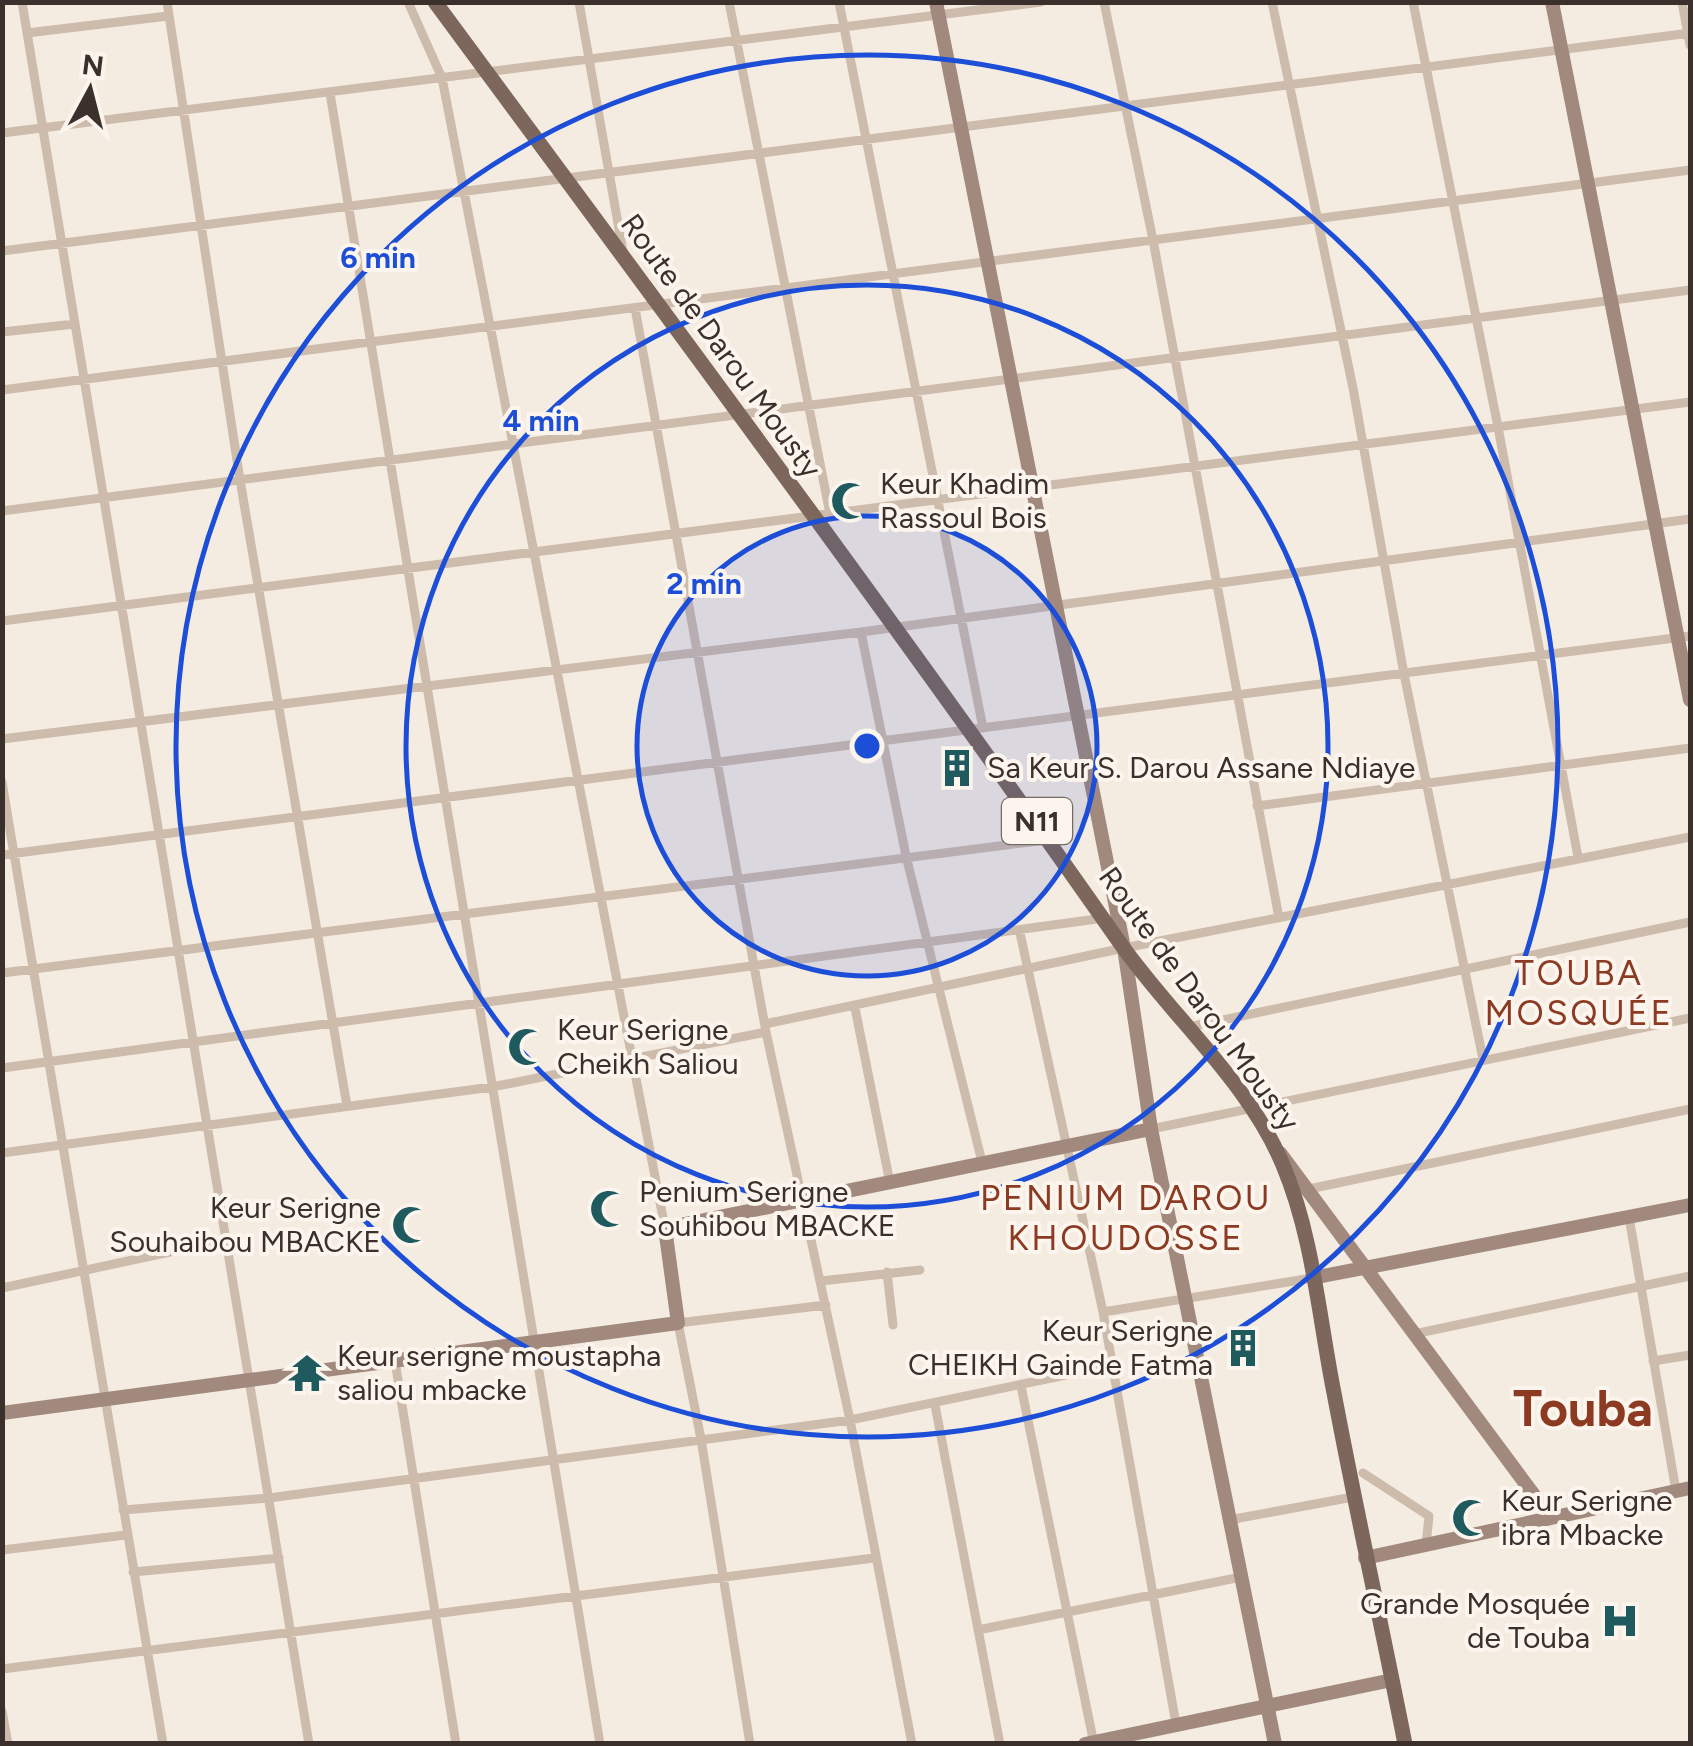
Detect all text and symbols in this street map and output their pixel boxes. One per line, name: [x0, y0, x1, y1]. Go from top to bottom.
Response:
north arrow: [40, 40, 140, 140]
text: N: [80, 47, 106, 83]
street label: Route de Darou Mousty: [613, 206, 830, 485]
text: 6 min: [340, 239, 416, 276]
text: 4 min: [502, 402, 580, 439]
place label: Keur Khadim Rassoul Bois: [880, 465, 1049, 536]
mosque icon: Keur Khadim Rassoul Bois: [829, 480, 871, 522]
text: 2 min: [666, 565, 742, 602]
centre of rings: [849, 728, 885, 764]
building icon: Sa Keur S. Darou Assane Ndiaye: [936, 747, 978, 789]
place label: Sa Keur S. Darou Assane Ndiaye: [987, 749, 1415, 786]
road number: N11: [1002, 798, 1072, 844]
street label: Route de Darou Mousty: [1091, 859, 1308, 1138]
district label: TOUBA MOSQUÉE: [1484, 952, 1674, 1034]
place label: Keur Serigne Cheikh Saliou: [557, 1011, 739, 1082]
mosque icon: Keur Serigne Cheikh Saliou: [506, 1026, 548, 1068]
place label: Penium Serigne Souhibou MBACKE: [639, 1173, 895, 1244]
district label: PENIUM DAROU KHOUDOSSE: [980, 1177, 1272, 1259]
mosque icon: Penium Serigne Souhibou MBACKE: [588, 1188, 630, 1230]
place label: Keur Serigne Souhaibou MBACKE: [109, 1189, 381, 1260]
mosque icon: Keur Serigne Souhaibou MBACKE: [390, 1204, 432, 1246]
place label: Keur Serigne CHEIKH Gainde Fatma: [908, 1312, 1213, 1383]
building icon: Keur Serigne CHEIKH Gainde Fatma: [1222, 1327, 1264, 1369]
place label: Keur serigne moustapha saliou mbacke: [337, 1337, 661, 1408]
temple icon: Keur serigne moustapha saliou mbacke: [286, 1352, 328, 1394]
district label: Touba: [1513, 1378, 1653, 1439]
place label: Keur Serigne ibra Mbacke: [1501, 1482, 1672, 1553]
mosque icon: Keur Serigne ibra Mbacke: [1450, 1497, 1492, 1539]
place label: Grande Mosquée de Touba: [1360, 1585, 1590, 1656]
hospital icon: Grande Mosquée de Touba: [1599, 1600, 1641, 1642]

